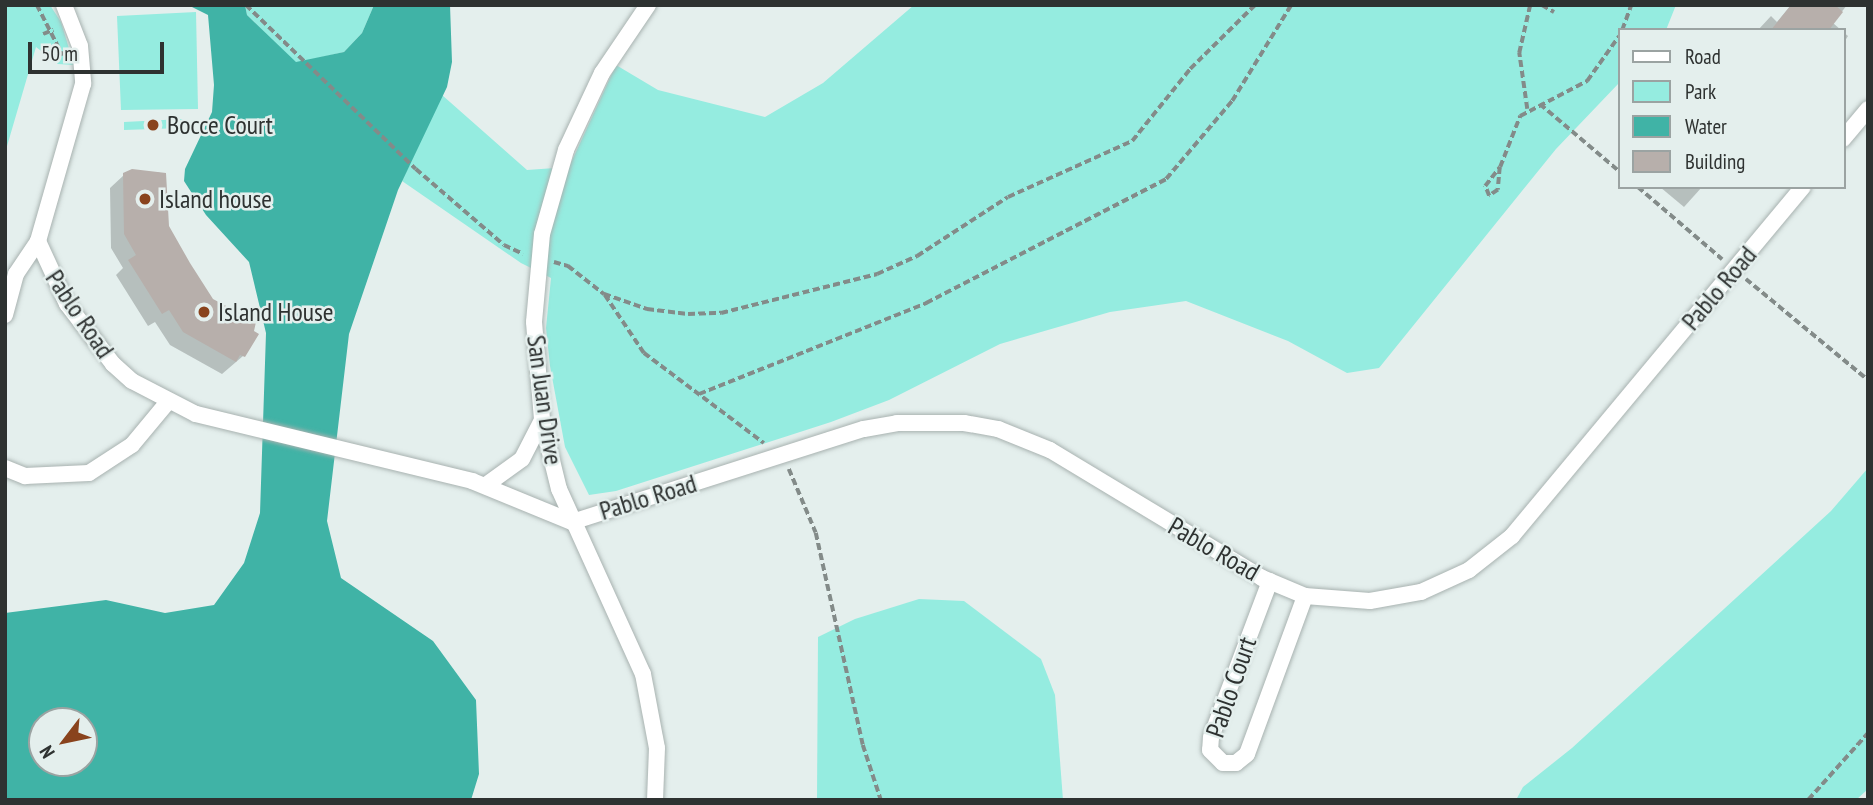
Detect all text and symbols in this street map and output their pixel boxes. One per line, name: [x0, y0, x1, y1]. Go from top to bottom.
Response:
scale bar: [32, 28, 168, 72]
legend: [1618, 28, 1845, 189]
text: 50 m: [41, 40, 78, 67]
text: Road: [1685, 43, 1721, 70]
text: Park: [1685, 78, 1716, 105]
place label: Bocce Court: [167, 109, 273, 141]
text: Water: [1685, 113, 1727, 140]
marker: Bocce Court: [145, 117, 161, 133]
text: Building: [1685, 148, 1745, 175]
place label: Island house: [159, 183, 272, 215]
marker: Island house: [137, 191, 153, 207]
street label: Pablo Road: [1675, 240, 1763, 336]
street label: Pablo Road: [39, 264, 121, 364]
place label: Island House: [218, 296, 333, 328]
marker: Island House: [196, 304, 212, 320]
street label: San Juan Drive: [520, 333, 570, 467]
street label: Pablo Road: [596, 467, 700, 527]
street label: Pablo Road: [1163, 511, 1265, 587]
street label: Pablo Court: [1199, 633, 1263, 741]
north arrow: [28, 707, 98, 777]
text: N: [34, 741, 60, 763]

